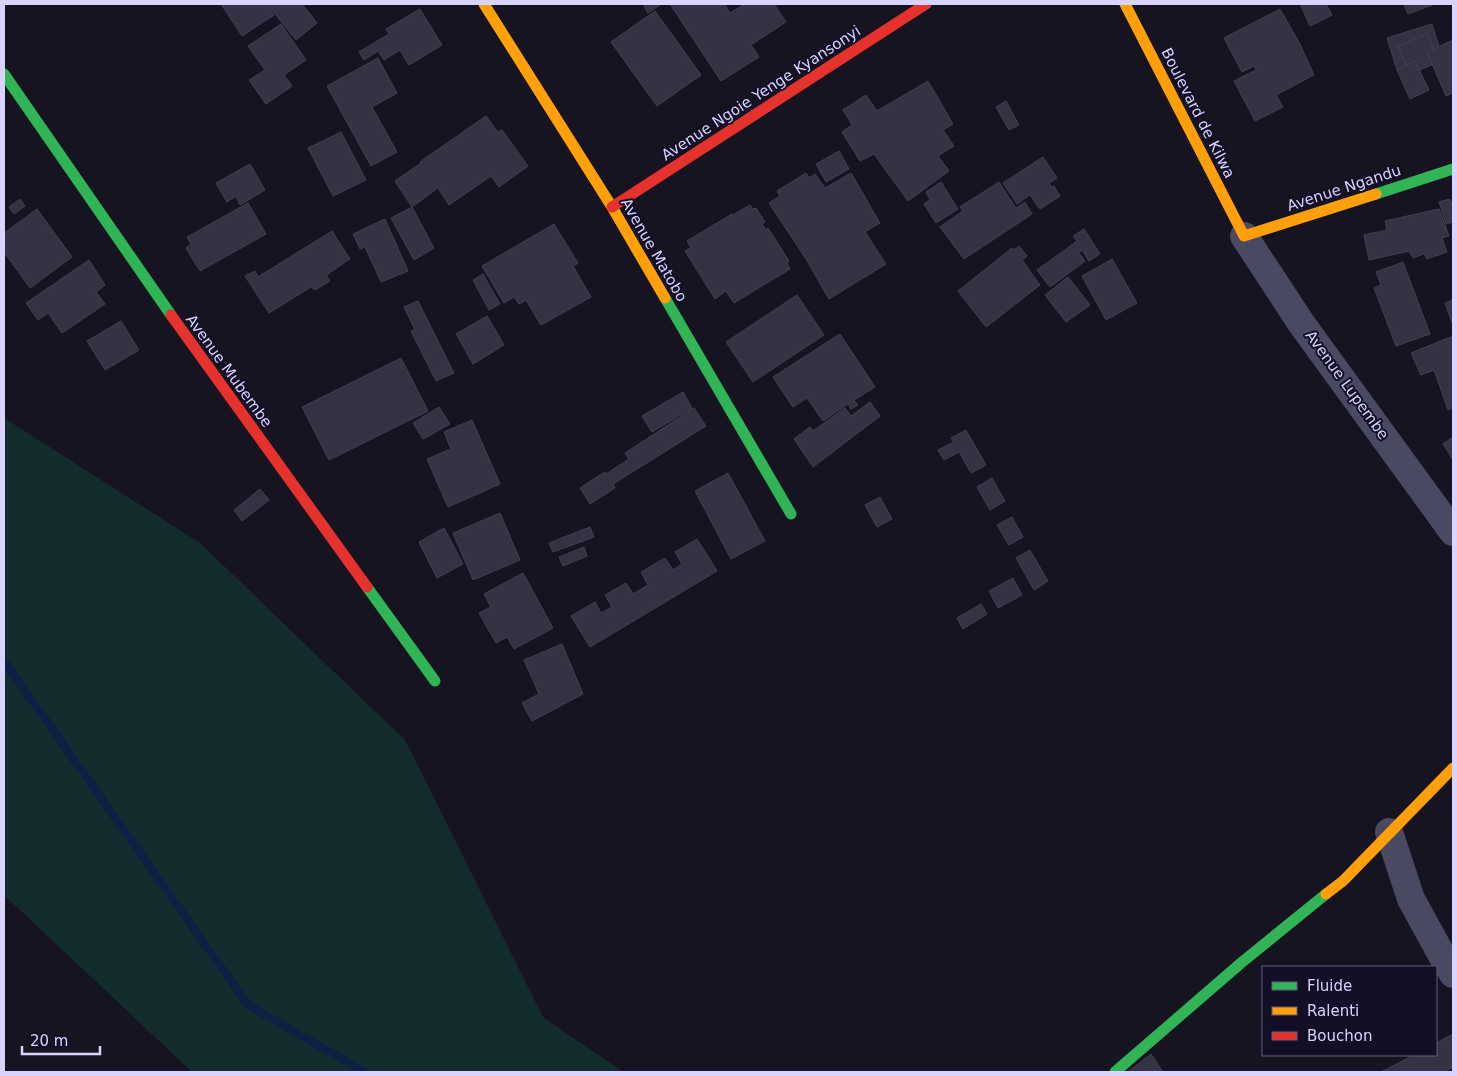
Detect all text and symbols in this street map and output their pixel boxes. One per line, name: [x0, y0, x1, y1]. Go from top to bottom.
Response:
street label: Avenue Ngoie Yenge Kyansonyi: [658, 22, 864, 164]
street label: Boulevard de Kilwa: [1157, 45, 1239, 181]
street label: Avenue Ngandu: [1285, 161, 1403, 215]
street label: Avenue Matobo: [617, 195, 691, 305]
street label: Avenue Mubembe: [182, 311, 276, 431]
street label: Avenue Lupembe: [1301, 327, 1393, 443]
legend: [1262, 966, 1437, 1056]
text: Fluide: [1307, 977, 1352, 995]
text: Ralenti: [1307, 1002, 1359, 1020]
scale bar: [22, 1024, 100, 1056]
text: Bouchon: [1307, 1027, 1372, 1045]
text: 20 m: [30, 1032, 68, 1050]

